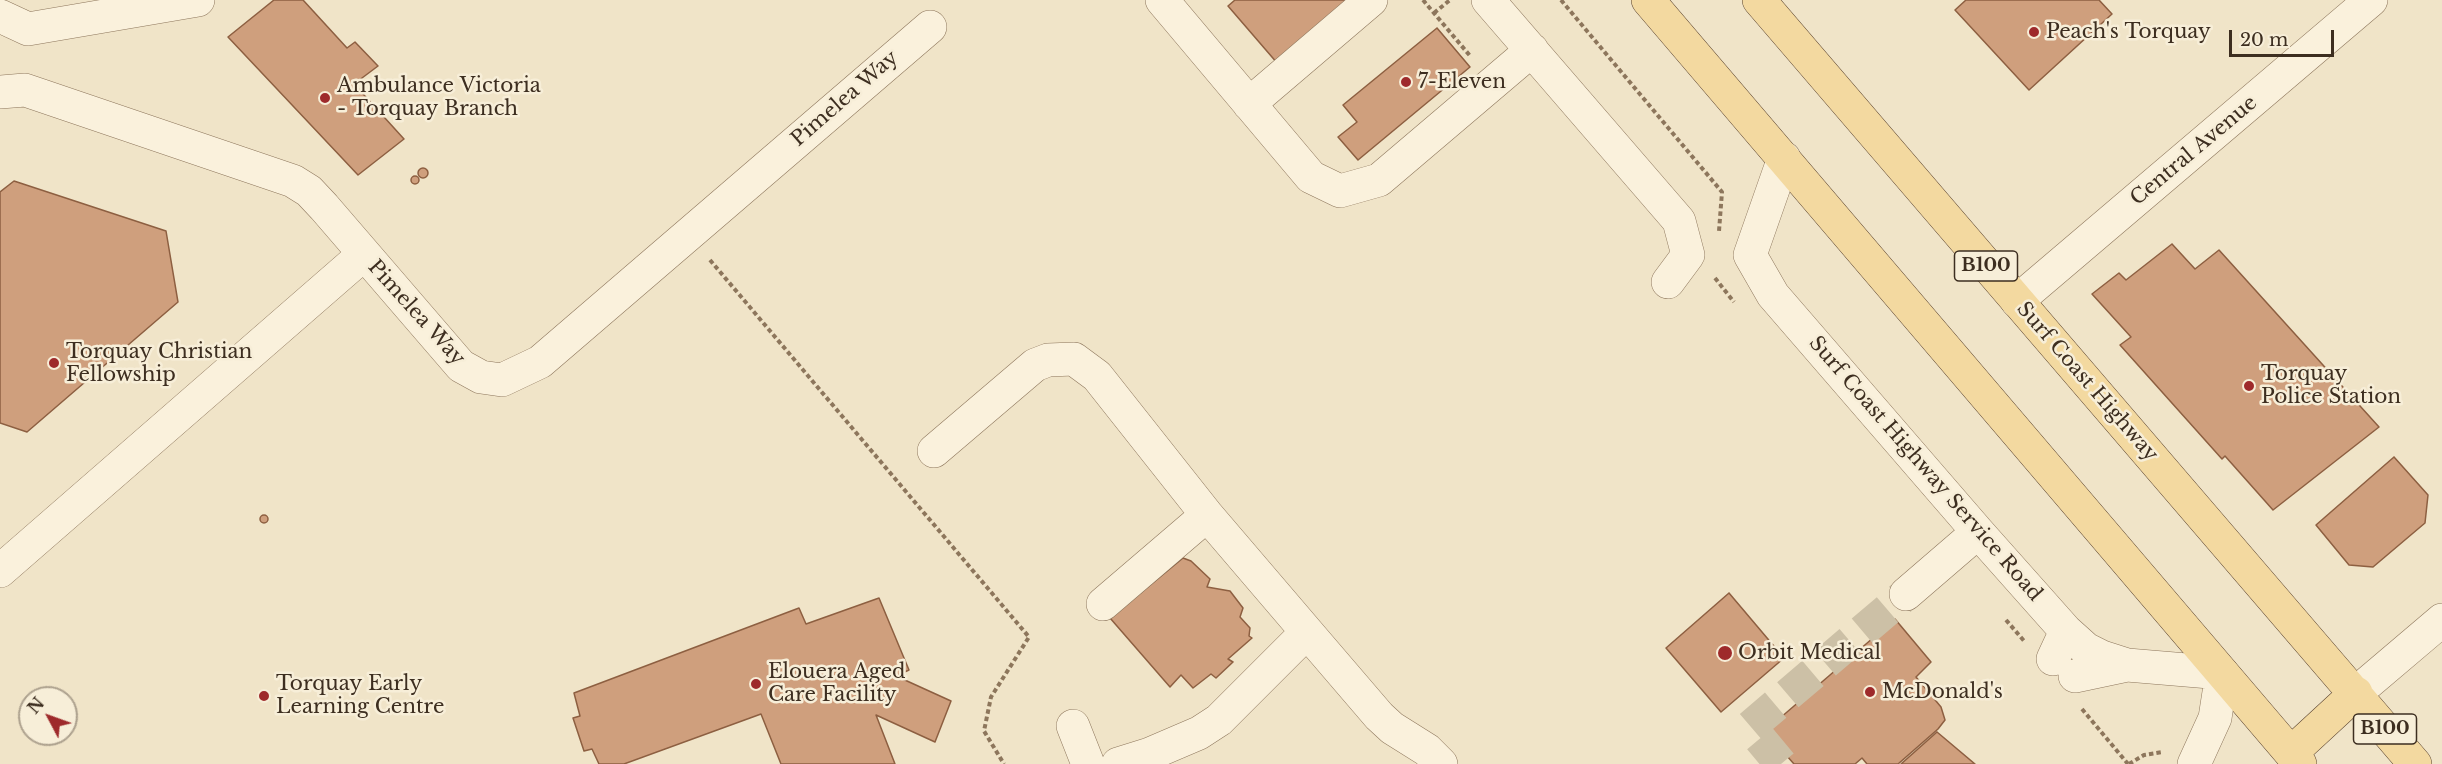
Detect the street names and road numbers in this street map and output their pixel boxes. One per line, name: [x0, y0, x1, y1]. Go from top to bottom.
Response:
street label: Pimelea Way: [787, 46, 903, 152]
street label: Central Avenue: [2126, 91, 2262, 211]
road number: B100: [1954, 251, 2018, 281]
street label: Pimelea Way: [362, 255, 470, 371]
street label: Surf Coast Highway: [2011, 297, 2163, 467]
street label: Surf Coast Highway Service Road: [1803, 332, 2047, 606]
road number: B100: [2354, 714, 2416, 744]

